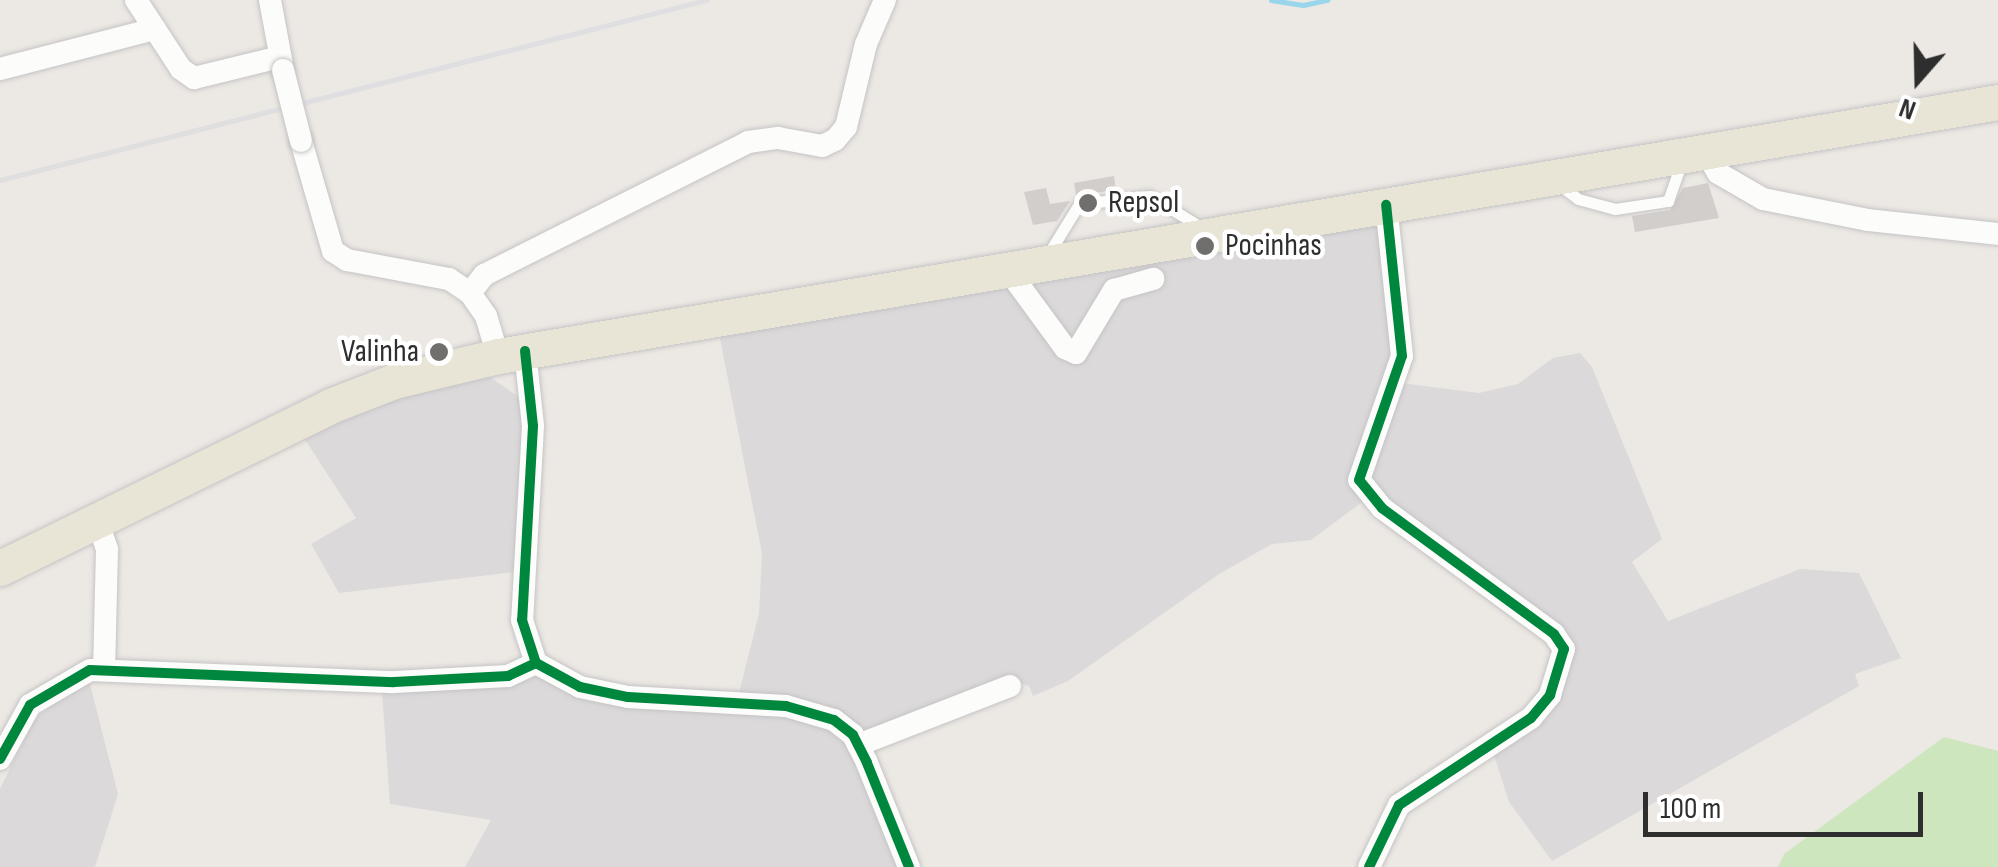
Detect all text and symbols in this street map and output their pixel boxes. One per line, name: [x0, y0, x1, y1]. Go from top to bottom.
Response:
north arrow: [1868, 30, 1968, 130]
text: N: [1895, 91, 1920, 127]
place label: Repsol: [1108, 184, 1179, 222]
marker: Repsol: [1077, 192, 1099, 214]
place label: Pocinhas: [1225, 227, 1322, 265]
marker: Pocinhas: [1194, 235, 1216, 257]
place label: Valinha: [341, 333, 419, 371]
marker: Valinha: [428, 341, 450, 363]
scale bar: [1648, 772, 1928, 834]
text: 100 m: [1660, 791, 1721, 827]

